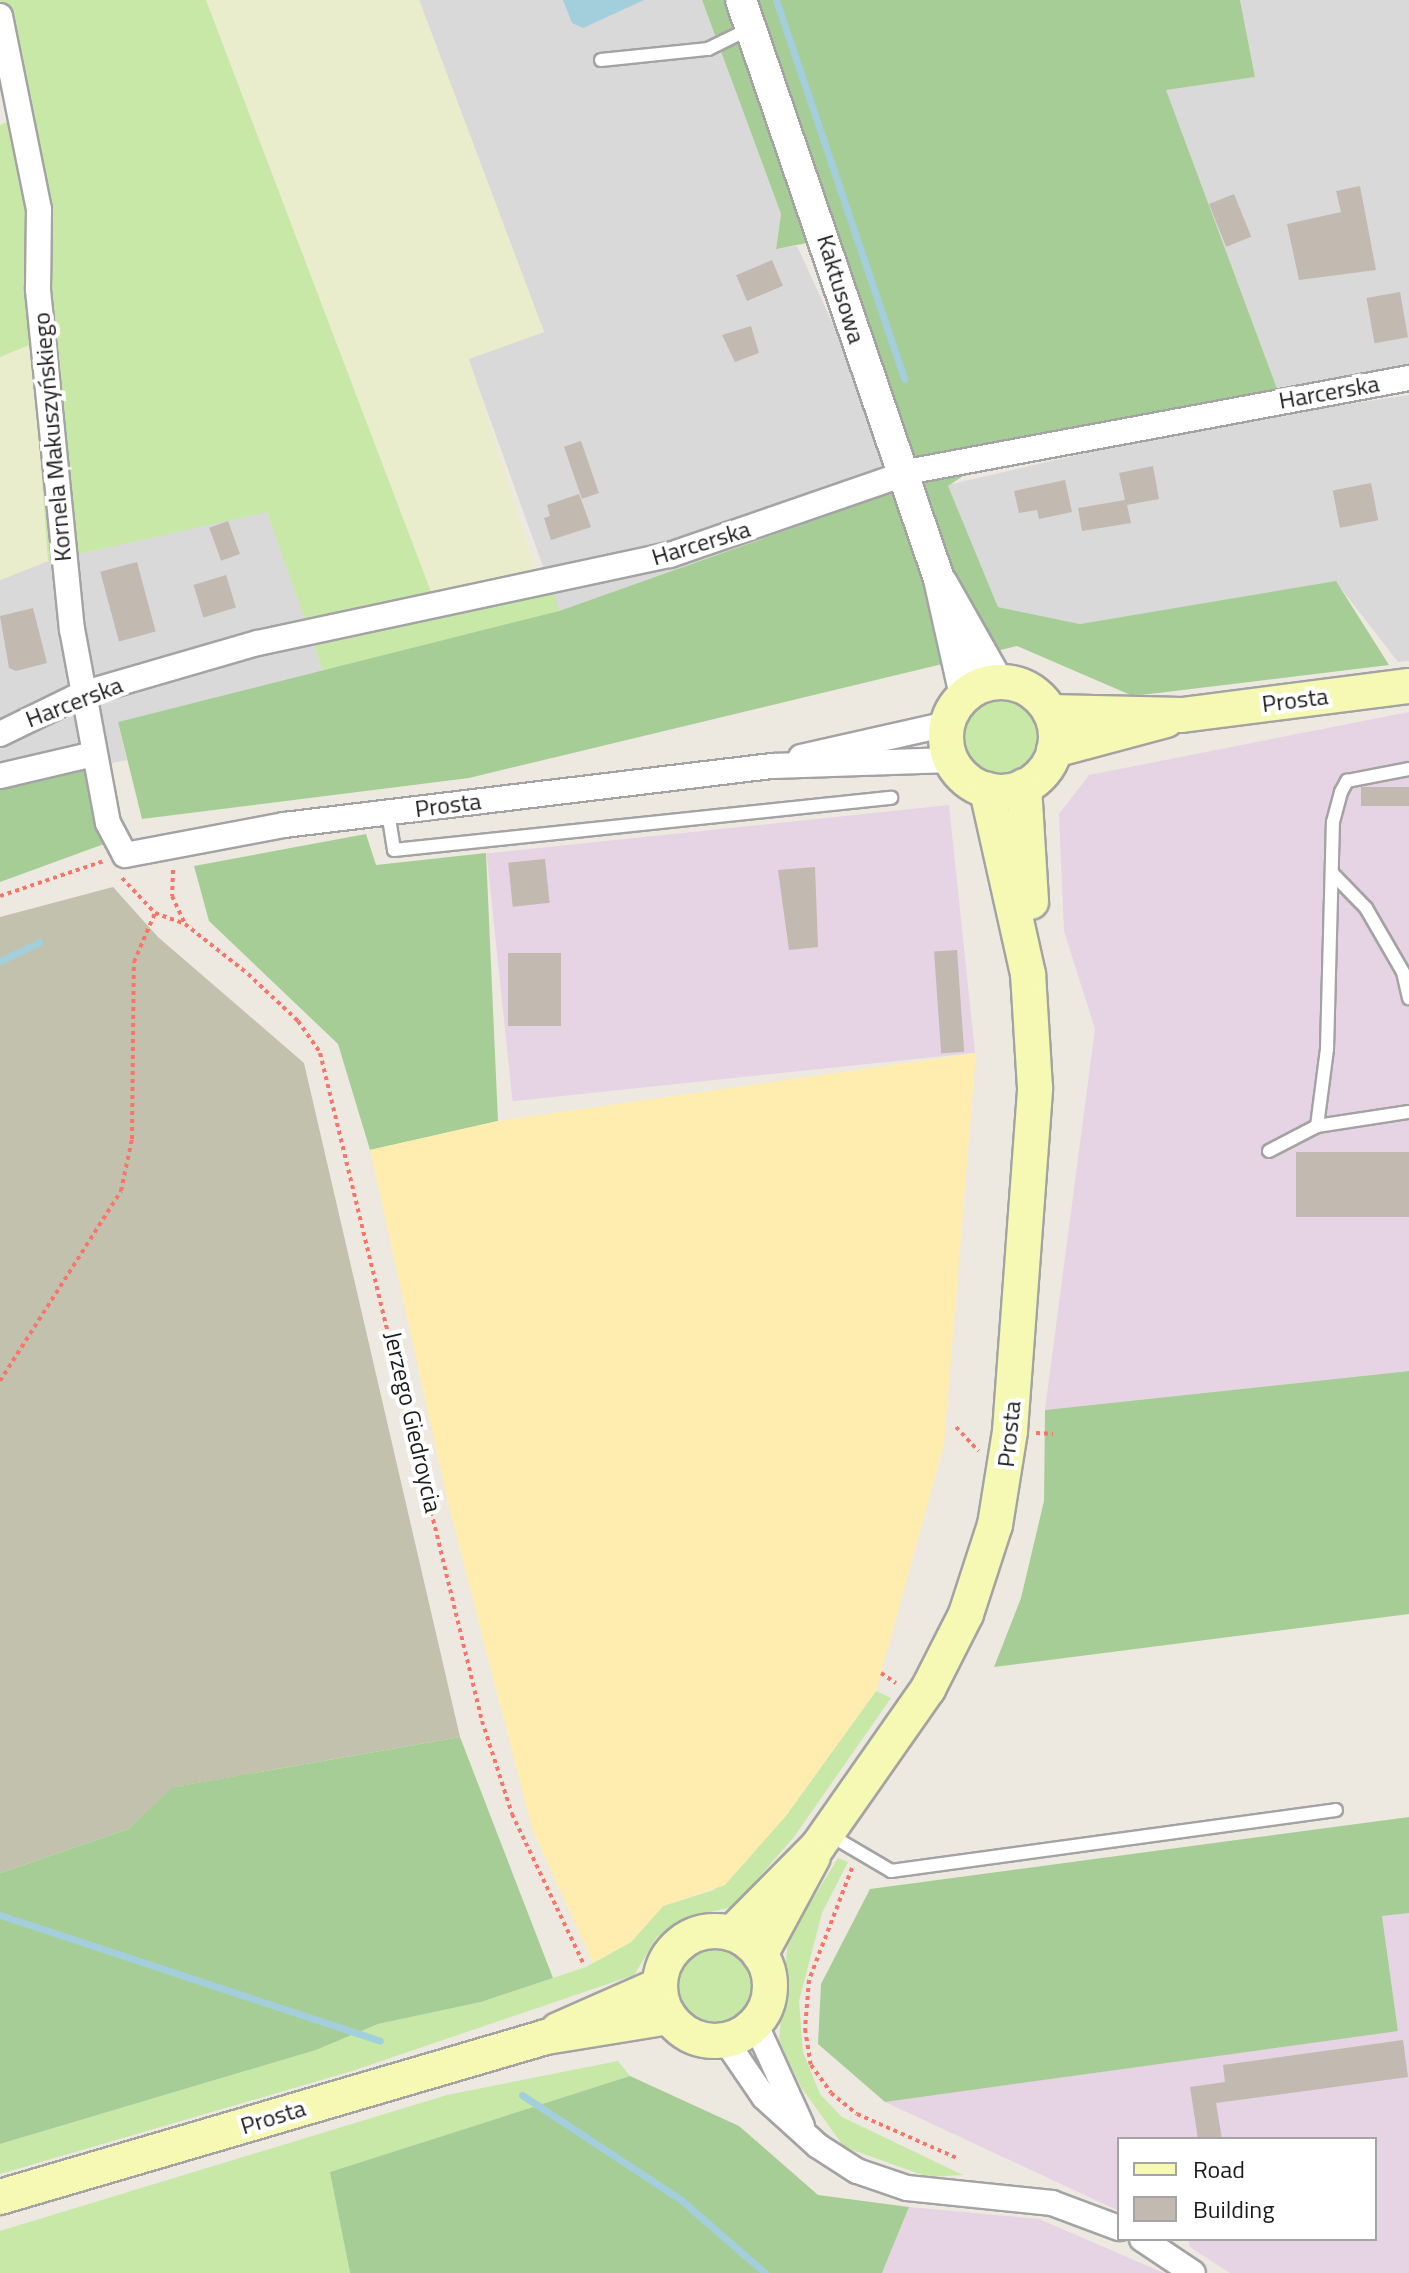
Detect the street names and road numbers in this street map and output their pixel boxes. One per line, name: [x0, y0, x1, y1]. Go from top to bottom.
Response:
street label: Kaktusowa: [811, 231, 871, 347]
street label: Kornela Makuszyńskiego: [27, 311, 77, 563]
street label: Harcerska: [1276, 369, 1382, 415]
street label: Harcerska: [648, 514, 754, 572]
street label: Harcerska: [21, 670, 127, 734]
street label: Prosta: [1260, 682, 1330, 718]
street label: Prosta: [413, 787, 483, 823]
street label: Jerzego Giedroycia: [378, 1329, 448, 1515]
street label: Prosta: [991, 1399, 1027, 1469]
street label: Prosta: [237, 2093, 309, 2141]

